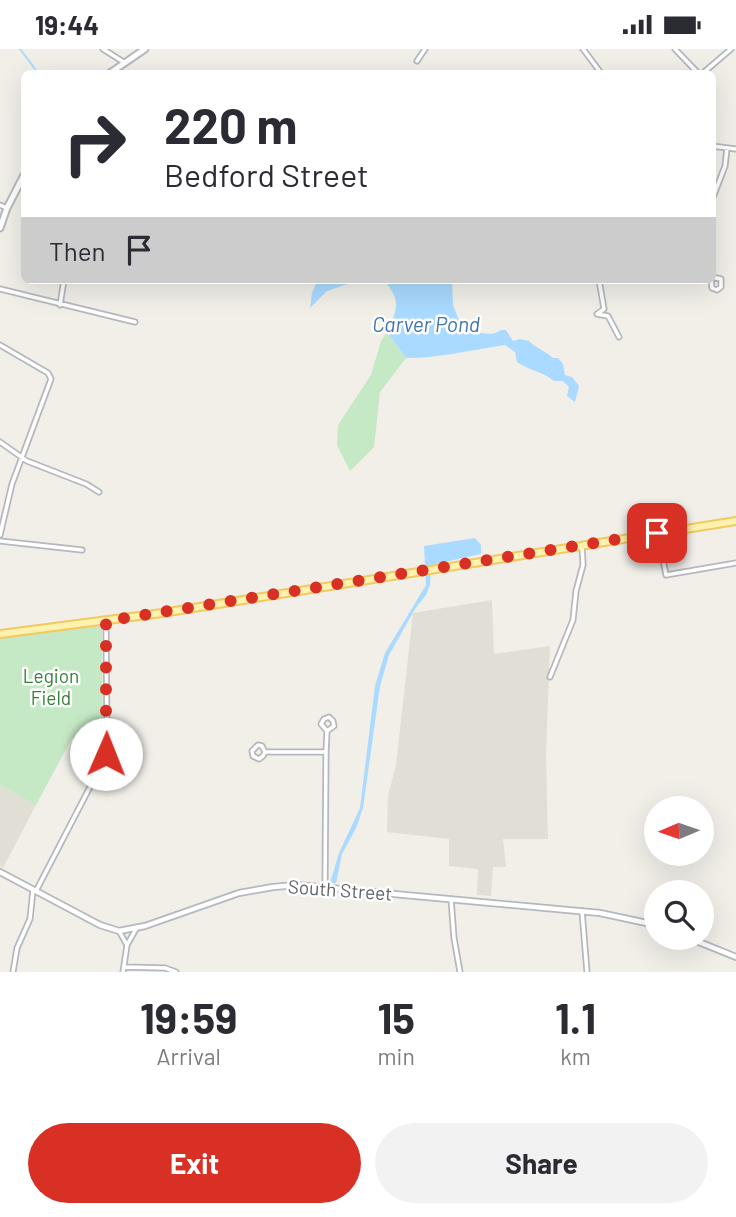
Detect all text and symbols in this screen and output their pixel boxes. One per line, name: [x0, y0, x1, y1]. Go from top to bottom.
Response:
text: 19:44: [35, 9, 99, 40]
text: 220 m: [164, 95, 298, 154]
icon: right: [49, 98, 140, 189]
text: Bedford Street: [164, 155, 369, 193]
icon: arrive: [120, 231, 158, 269]
text: Then: [49, 235, 106, 266]
water label: Carver Pond: [372, 311, 480, 336]
pin: [627, 503, 687, 563]
icon: arrive: [638, 514, 676, 552]
park label: Legion Field: [23, 664, 79, 709]
position arrow: [69, 717, 143, 791]
north arrow: [644, 796, 714, 866]
map controls: [644, 796, 714, 950]
street label: South Street: [287, 874, 393, 905]
button: search: [644, 880, 714, 950]
text: 19:59: [140, 992, 237, 1042]
text: 15: [377, 992, 415, 1042]
text: 1.1: [555, 992, 596, 1042]
text: Arrival: [157, 1042, 221, 1070]
text: min: [378, 1042, 415, 1070]
text: km: [560, 1042, 591, 1070]
button: Exit: [28, 1123, 361, 1203]
button: Share: [375, 1123, 708, 1203]

